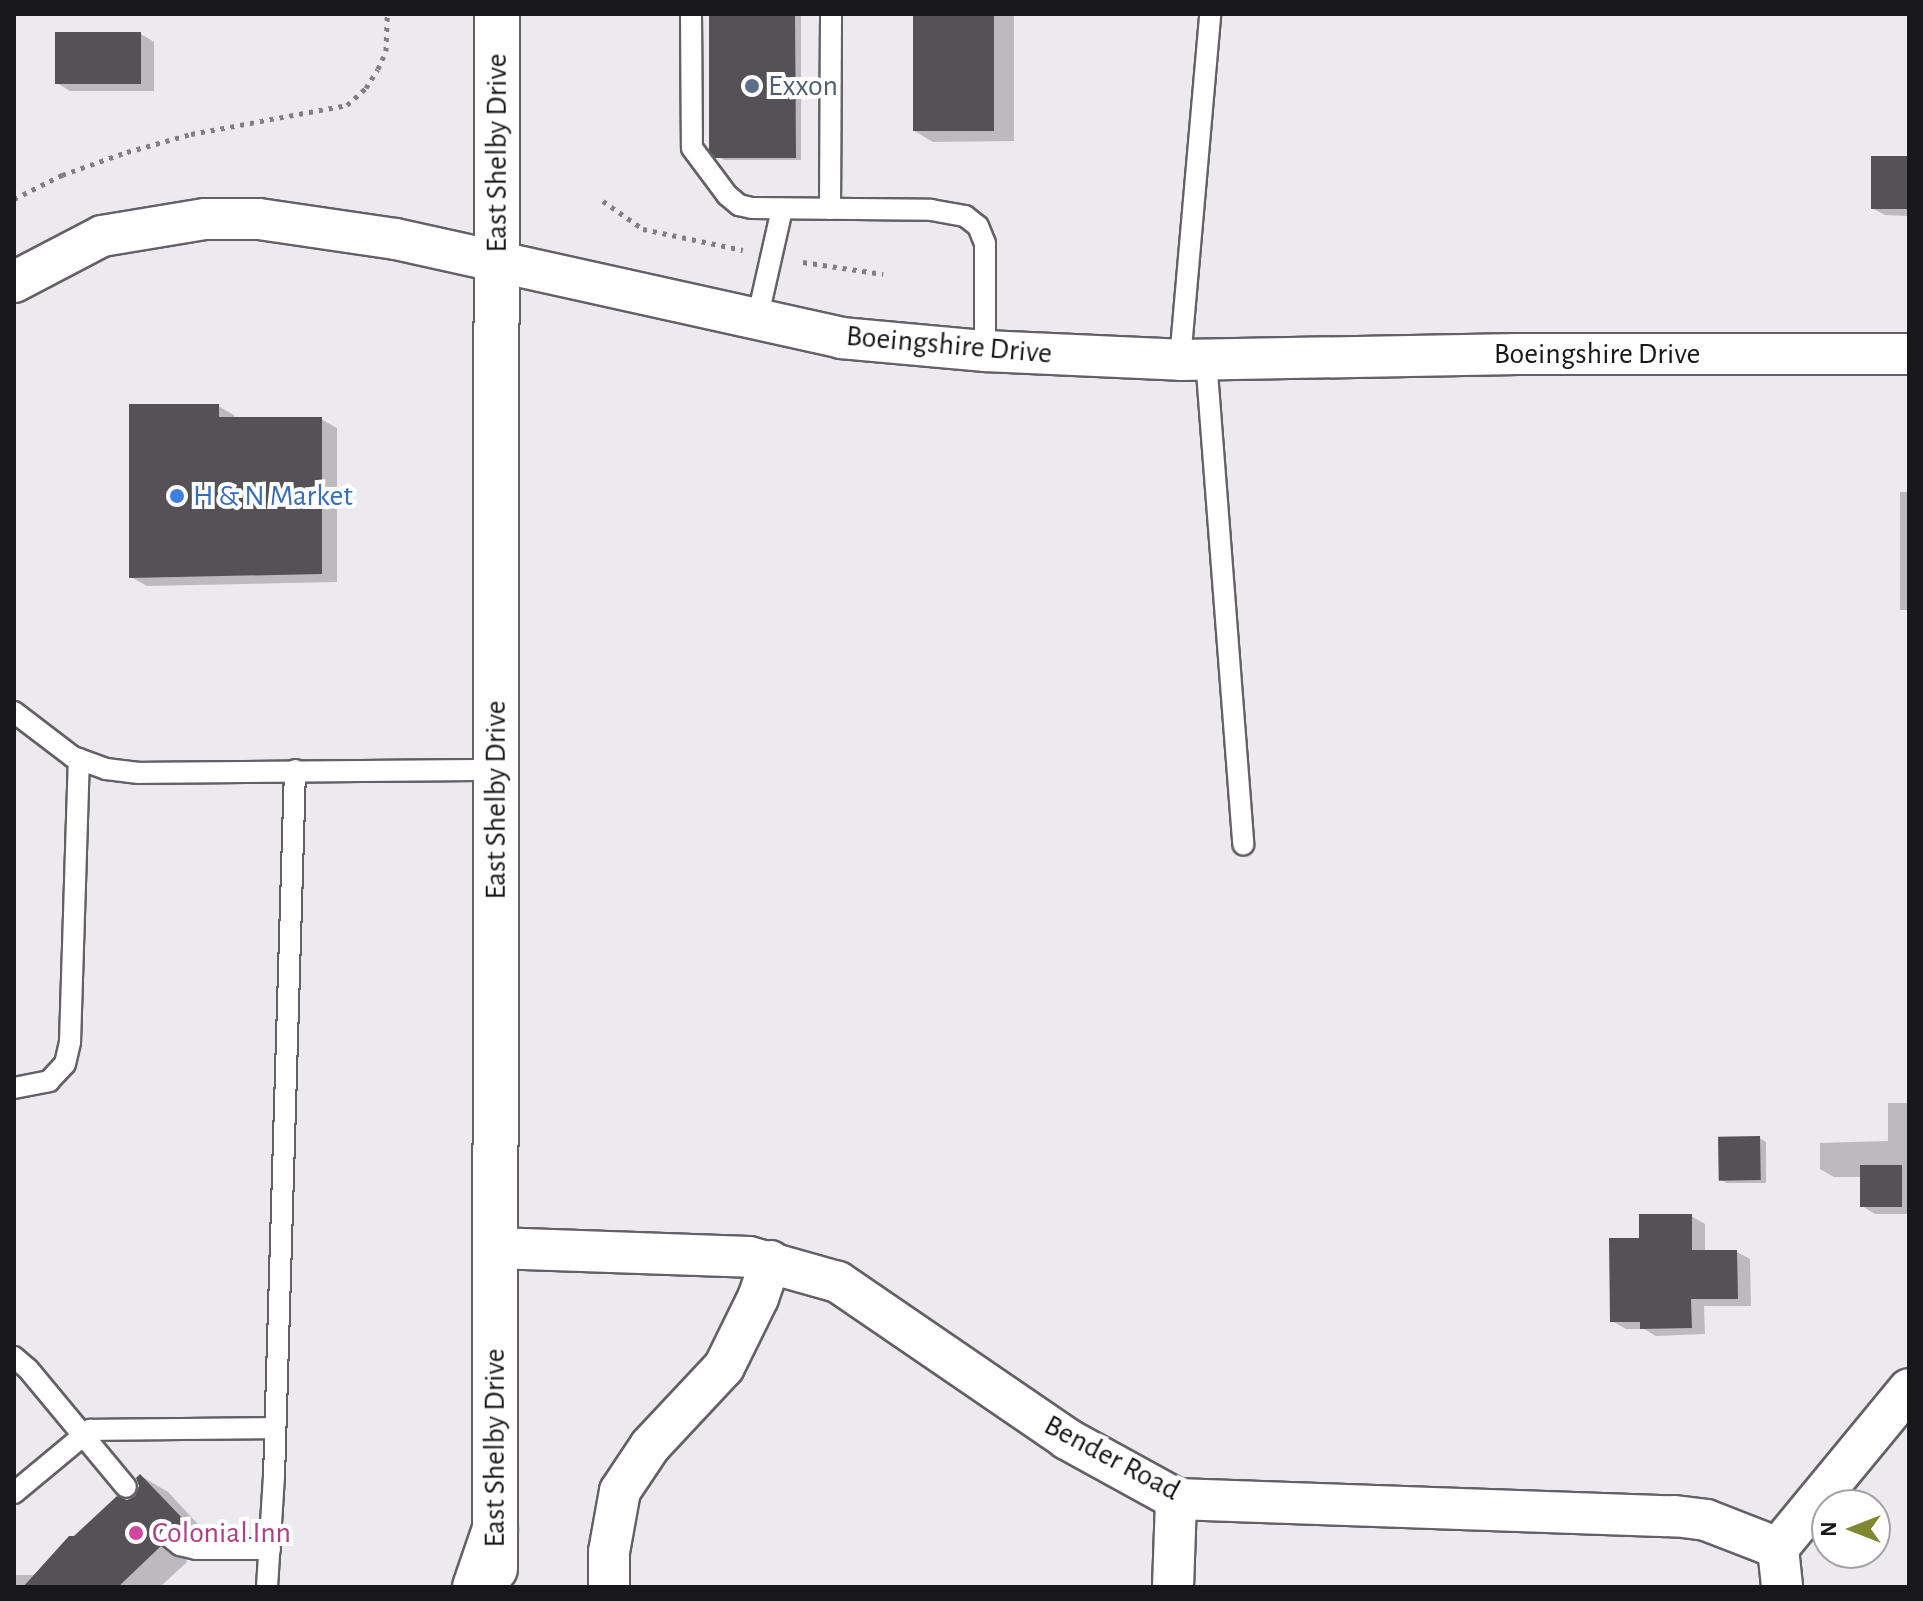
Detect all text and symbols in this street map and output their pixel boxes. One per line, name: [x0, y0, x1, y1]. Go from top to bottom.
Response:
street label: East Shelby Drive: [479, 53, 515, 253]
place label: Exxon: [768, 68, 838, 104]
marker: Exxon: [743, 77, 761, 95]
street label: Boeingshire Drive: [845, 318, 1053, 372]
street label: Boeingshire Drive: [1494, 336, 1700, 372]
place label: H & N Market: [193, 478, 353, 514]
marker: H & N Market: [168, 487, 186, 505]
street label: East Shelby Drive: [478, 700, 514, 900]
street label: East Shelby Drive: [477, 1348, 513, 1548]
street label: Bender Road: [1038, 1407, 1186, 1509]
north arrow: [1811, 1489, 1891, 1569]
place label: Colonial Inn: [152, 1515, 291, 1551]
text: N: [1818, 1521, 1840, 1537]
marker: Colonial Inn: [127, 1524, 145, 1542]

